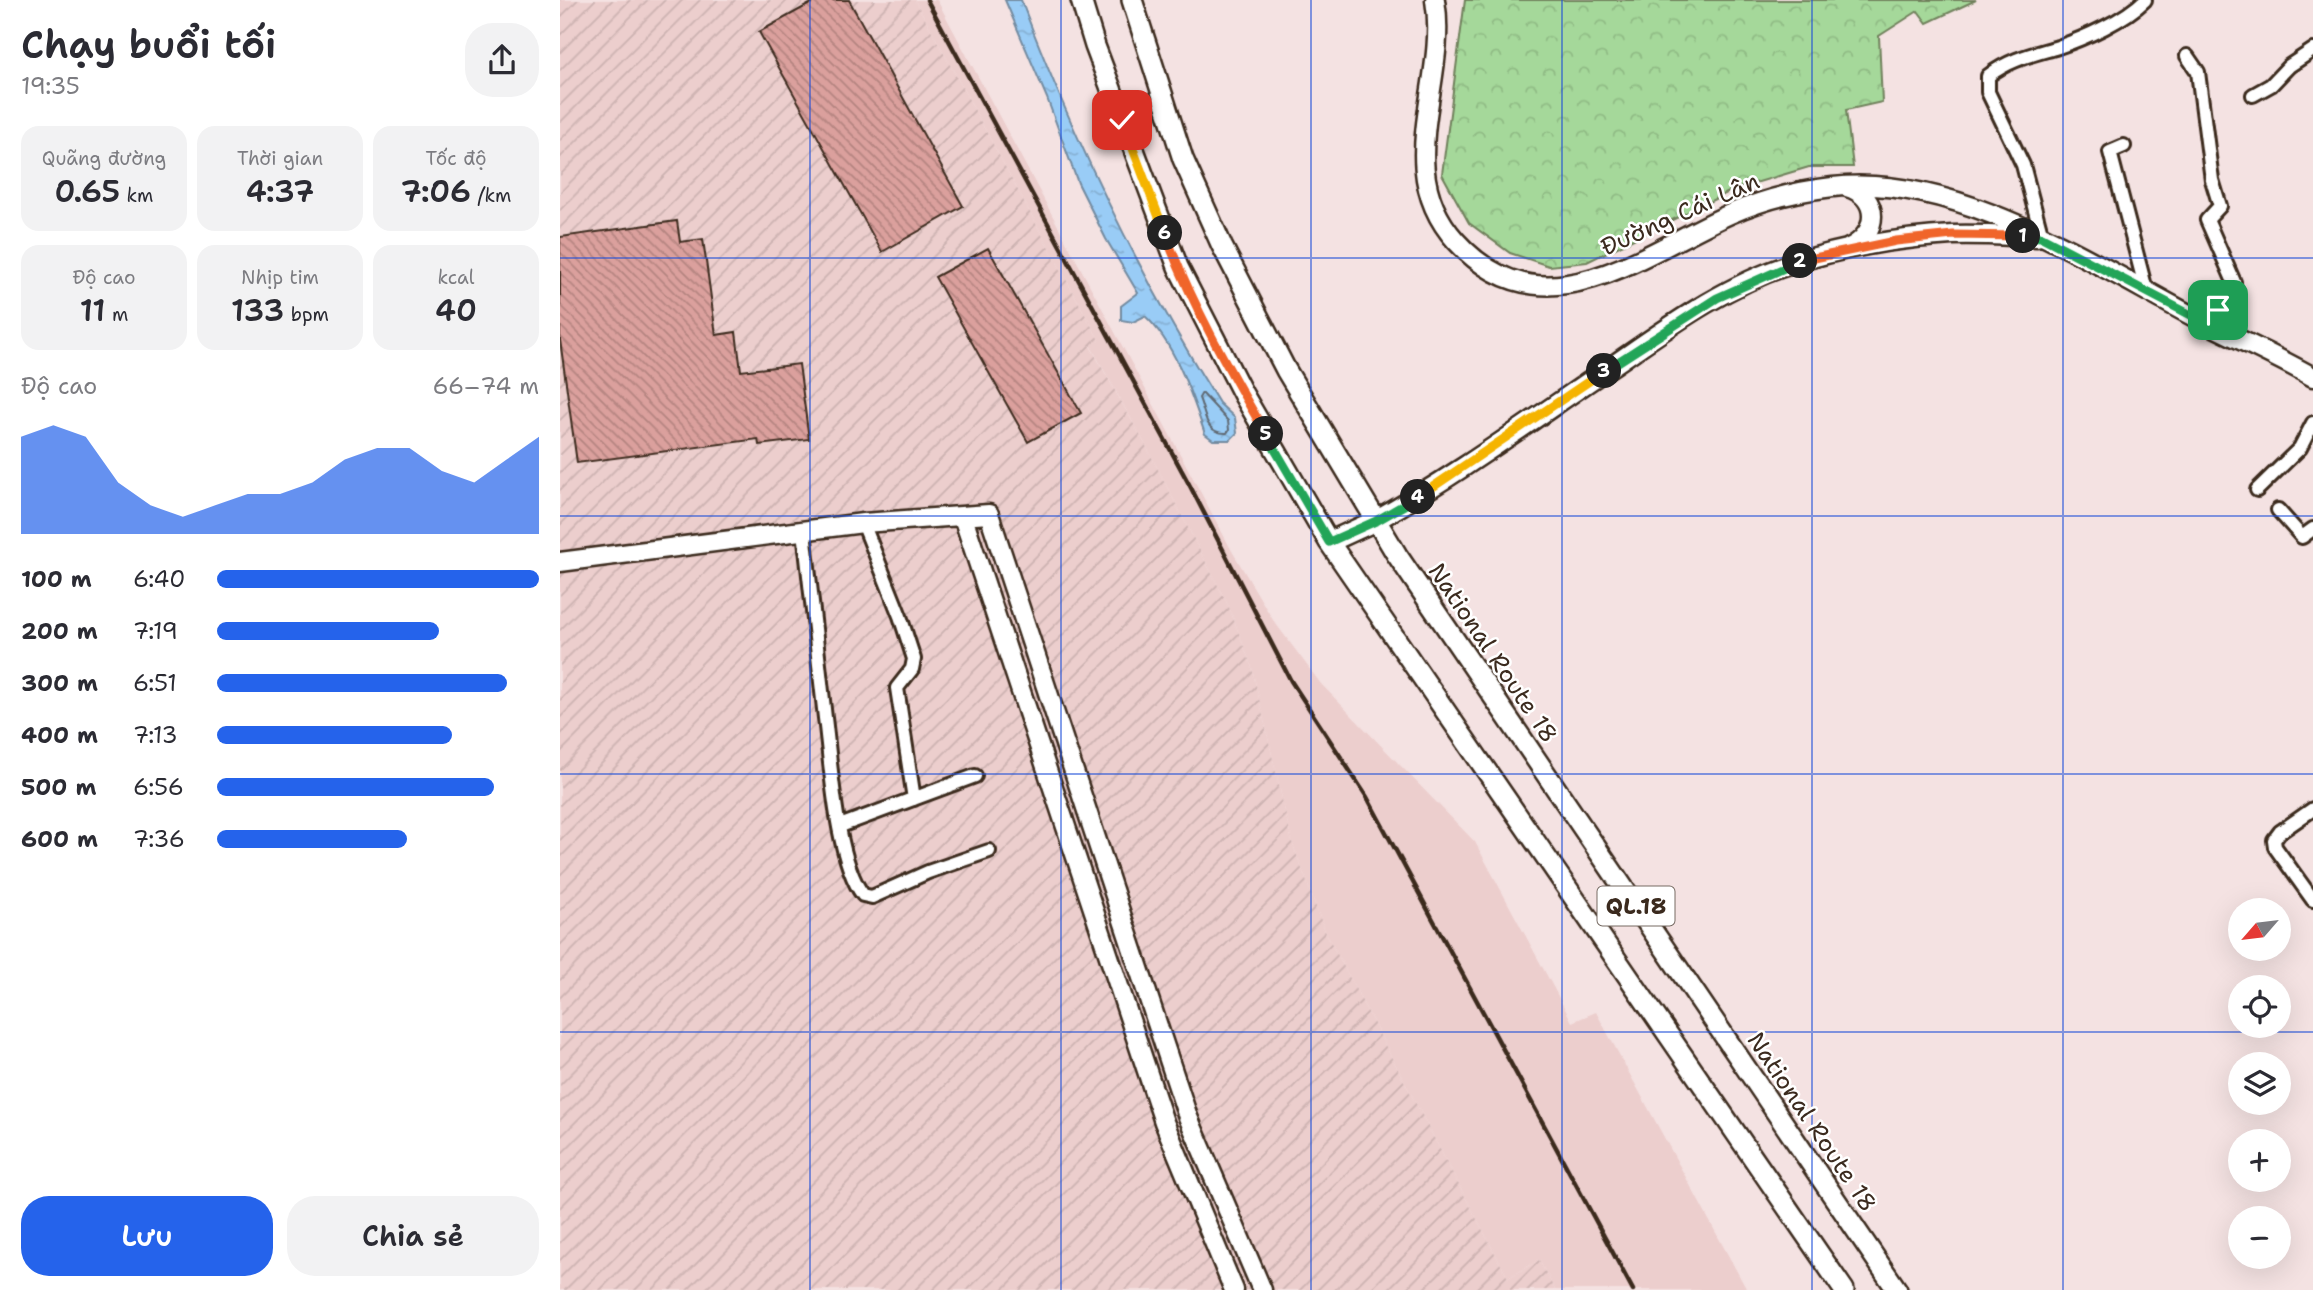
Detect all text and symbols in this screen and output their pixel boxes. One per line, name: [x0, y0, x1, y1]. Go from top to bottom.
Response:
text: Chạy buổi tối: [21, 19, 276, 70]
button: share: [465, 23, 539, 97]
text: 19:35: [21, 71, 80, 101]
pin: [1092, 90, 1152, 150]
icon: check: [1103, 101, 1141, 139]
text: Quãng đường: [42, 146, 166, 171]
text: Thời gian: [237, 146, 323, 171]
text: Tốc độ: [425, 146, 487, 171]
street label: Đường Cái Lân: [1596, 165, 1764, 263]
text: 0.65: [55, 171, 120, 212]
text: 4:37: [246, 171, 314, 212]
text: 7:06: [401, 171, 471, 212]
text: km: [120, 183, 153, 208]
text: /km: [471, 183, 511, 208]
pin: 6: [1148, 216, 1182, 250]
pin: 1: [2006, 218, 2040, 254]
text: 6: [1158, 220, 1171, 245]
text: 1: [2018, 223, 2027, 248]
pin: 2: [1782, 244, 1818, 278]
text: 2: [1793, 248, 1806, 273]
text: Độ cao: [73, 265, 135, 290]
text: Nhịp tim: [241, 265, 319, 290]
text: kcal: [438, 265, 474, 290]
pin: [2188, 280, 2248, 340]
text: 11: [80, 290, 105, 331]
text: 133: [231, 290, 284, 331]
text: 40: [435, 290, 477, 331]
icon: arrive: [2199, 291, 2237, 329]
text: m: [105, 302, 128, 327]
text: bpm: [284, 302, 329, 327]
pin: 3: [1586, 354, 1622, 388]
text: 3: [1597, 358, 1610, 383]
text: Độ cao: [21, 371, 97, 401]
text: 66–74 m: [432, 371, 539, 401]
pin: 5: [1248, 416, 1284, 452]
text: 5: [1260, 421, 1271, 446]
pin: 4: [1400, 480, 1436, 514]
text: 4: [1411, 484, 1424, 509]
street label: National Route 18: [1421, 557, 1565, 749]
text: 100 m: [21, 564, 92, 594]
text: 6:40: [133, 564, 185, 594]
text: 200 m: [21, 616, 98, 646]
text: 7:19: [133, 616, 178, 646]
text: 300 m: [21, 668, 98, 698]
text: 6:51: [133, 668, 177, 698]
text: 400 m: [21, 720, 98, 750]
text: 7:13: [133, 720, 178, 750]
text: 500 m: [21, 772, 96, 802]
text: 6:56: [133, 772, 184, 802]
text: 600 m: [21, 824, 98, 854]
text: 7:36: [133, 824, 185, 854]
road number: QL.18: [1598, 886, 1674, 925]
north arrow: [2228, 898, 2291, 961]
map controls: [2228, 898, 2291, 1269]
button: locate: [2228, 975, 2291, 1038]
street label: National Route 18: [1740, 1026, 1884, 1218]
button: layers: [2228, 1052, 2291, 1115]
button: +: [2228, 1129, 2291, 1192]
button: Lưu: [21, 1196, 273, 1276]
button: Chia sẻ: [287, 1196, 539, 1276]
button: −: [2228, 1206, 2291, 1269]

